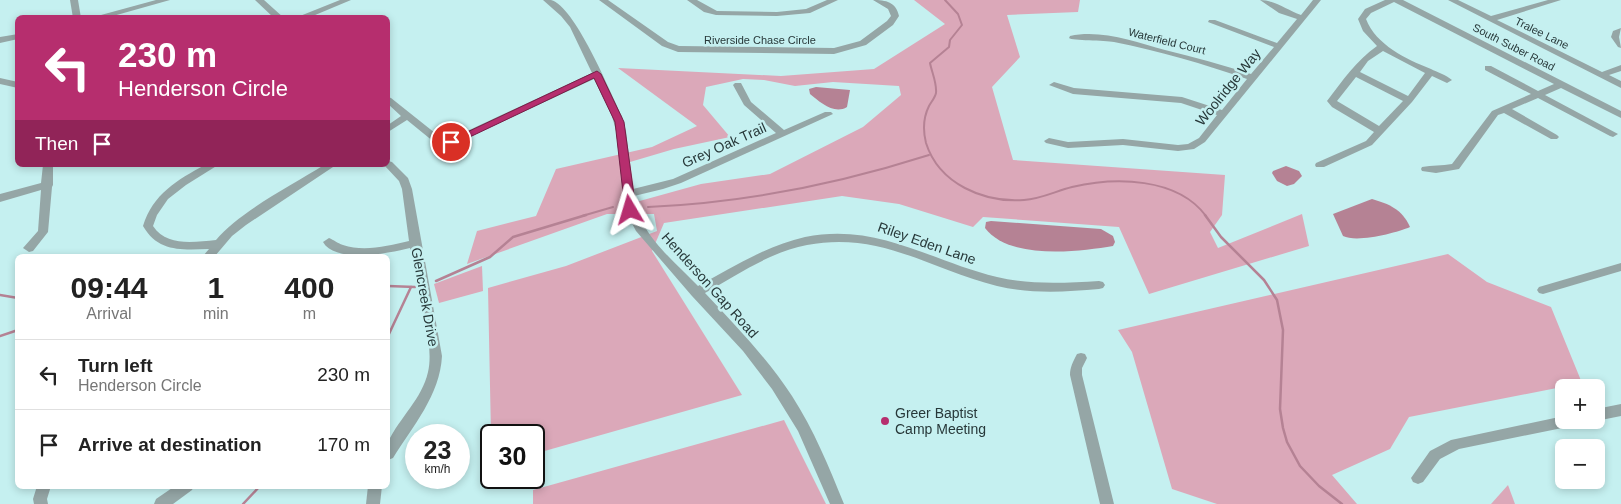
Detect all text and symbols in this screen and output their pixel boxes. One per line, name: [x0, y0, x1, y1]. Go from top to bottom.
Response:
street label: Tralee Lane: [1513, 15, 1571, 51]
street label: South Suber Road: [1471, 21, 1557, 73]
street label: Waterfield Court: [1127, 26, 1207, 56]
street label: Riverside Chase Circle: [704, 34, 816, 46]
icon: left: [35, 35, 100, 100]
text: 230 m: [118, 35, 217, 74]
street label: Woolridge Way: [1192, 45, 1264, 129]
text: Henderson Circle: [118, 76, 288, 101]
street label: Grey Oak Trail: [680, 119, 768, 171]
pin: [430, 121, 472, 163]
icon: arrive: [437, 128, 465, 156]
icon: arrive: [88, 130, 116, 158]
text: Then: [35, 133, 78, 154]
position arrow: [603, 183, 655, 235]
street label: Riley Eden Lane: [876, 219, 978, 267]
street label: Henderson Gap Road: [658, 229, 762, 341]
street label: Glencreek Drive: [408, 246, 442, 348]
text: 09:44: [71, 271, 147, 304]
text: 1: [207, 271, 224, 304]
text: 400: [284, 271, 334, 304]
text: Arrival: [86, 305, 132, 322]
text: min: [203, 305, 229, 322]
text: m: [303, 305, 316, 322]
text: Turn left: [78, 355, 153, 376]
icon: left: [35, 361, 63, 389]
text: 230 m: [317, 364, 370, 385]
text: Henderson Circle: [78, 377, 202, 394]
map controls: [1555, 379, 1605, 489]
button: +: [1555, 379, 1605, 429]
place label: Greer Baptist Camp Meeting: [895, 405, 986, 437]
marker: Greer Baptist Camp Meeting: [879, 415, 891, 427]
speed limit sign: 30: [480, 424, 545, 489]
icon: arrive: [35, 431, 63, 459]
text: Arrive at destination: [78, 434, 262, 455]
text: 170 m: [317, 434, 370, 455]
text: 23: [424, 436, 451, 464]
button: −: [1555, 439, 1605, 489]
text: km/h: [424, 462, 451, 476]

